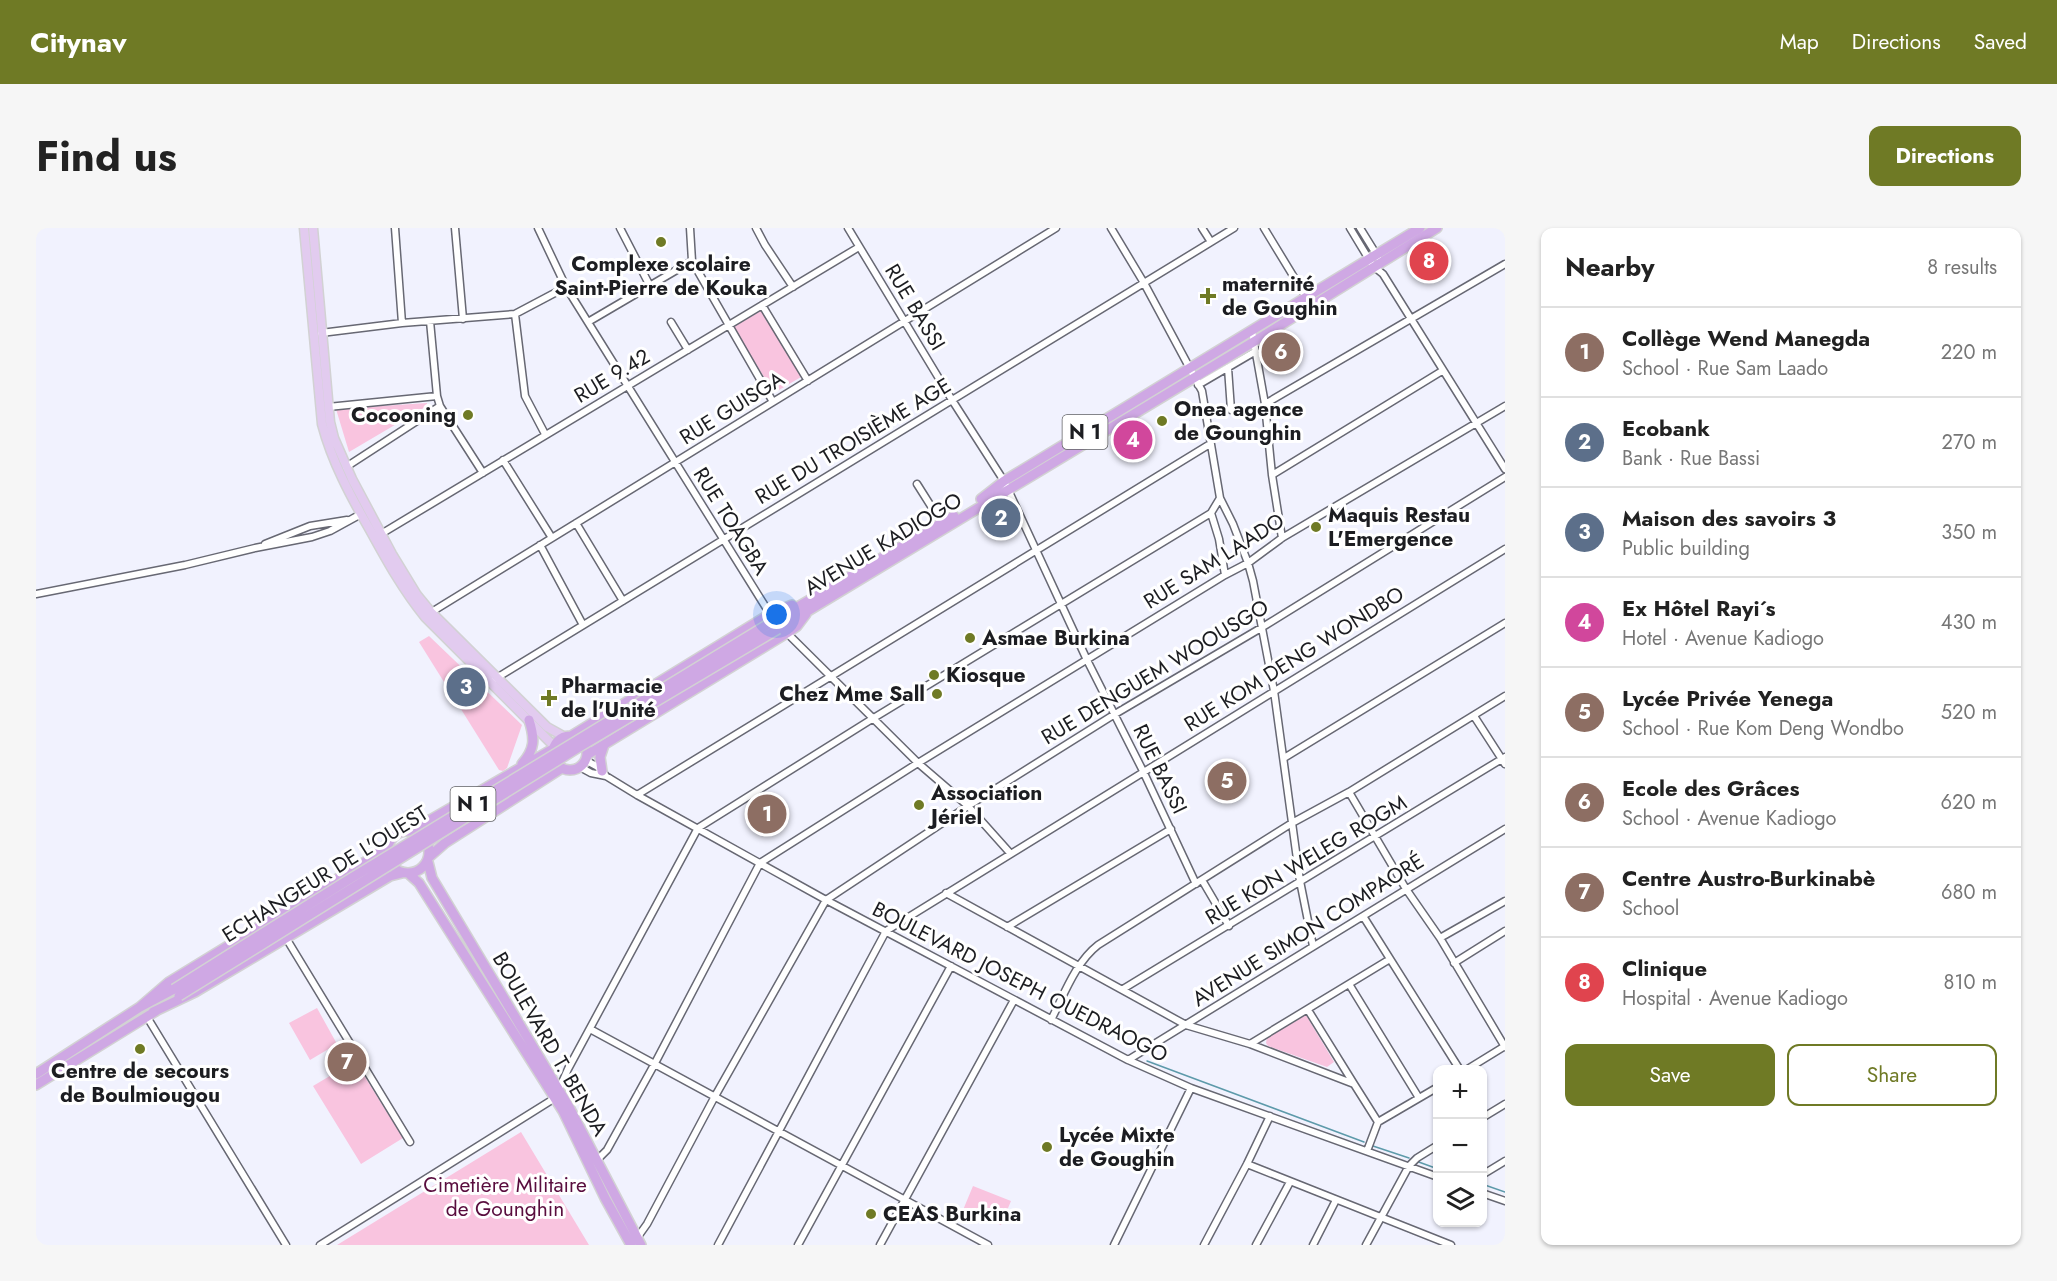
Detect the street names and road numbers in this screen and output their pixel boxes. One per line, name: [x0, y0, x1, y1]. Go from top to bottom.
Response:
street label: RUE BASSI: [877, 258, 953, 356]
street label: RUE 9.42: [568, 342, 656, 410]
street label: RUE GUISGA: [674, 364, 790, 452]
street label: RUE DU TROISIÈME AGE: [749, 370, 957, 512]
road number: N 1: [1062, 415, 1108, 449]
street label: RUE TOAGBA: [686, 461, 776, 581]
street label: AVENUE KADIOGO: [799, 485, 967, 603]
street label: RUE SAM LAADO: [1138, 506, 1290, 616]
street label: RUE KOM DENG WONDBO: [1178, 579, 1410, 739]
street label: RUE DENGUEM WOOUSGO: [1036, 592, 1274, 752]
street label: RUE BASSI: [1125, 719, 1195, 819]
road number: N 1: [450, 787, 496, 821]
street label: RUE KON WELEG ROGM: [1200, 788, 1412, 932]
street label: ECHANGEUR DE L'OUEST: [216, 798, 434, 950]
street label: AVENUE SIMON COMPAORÉ: [1186, 846, 1430, 1014]
street label: BOULEVARD JOSEPH OUEDRAOGO: [867, 894, 1173, 1070]
street label: BOULEVARD T. BENDA: [485, 947, 615, 1142]

